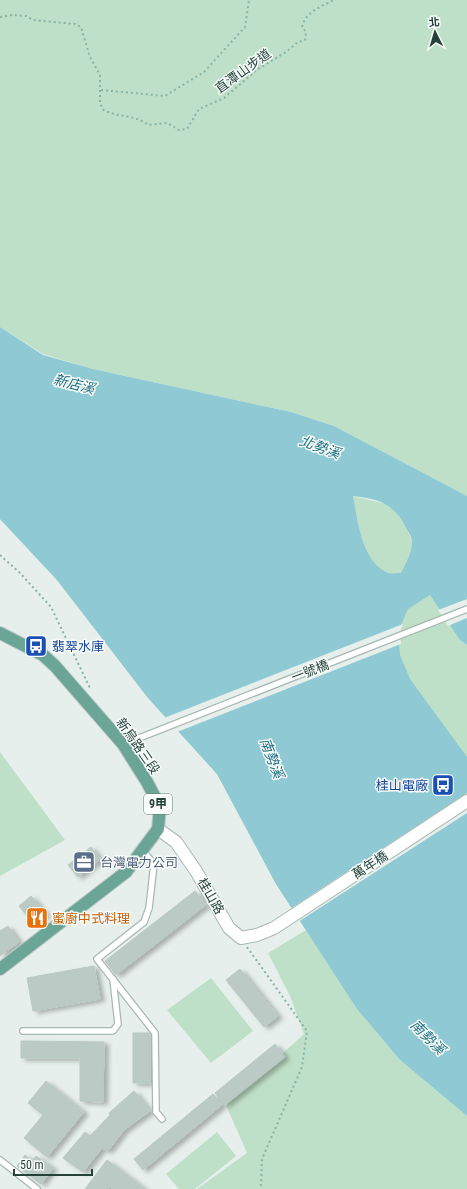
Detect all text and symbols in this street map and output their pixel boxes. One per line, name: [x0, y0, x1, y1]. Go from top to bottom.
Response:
north arrow: [415, 12, 455, 52]
text: 北: [428, 16, 440, 29]
street label: 直潭山步道: [212, 46, 274, 96]
water label: 新店溪: [52, 371, 98, 397]
water label: 北勢溪: [298, 432, 344, 462]
bus stop icon: 翡翠水庫: [23, 633, 49, 659]
place label: 翡翠水庫: [52, 639, 104, 654]
street label: 一號橋: [289, 657, 331, 685]
street label: 新烏路三段: [113, 715, 163, 777]
water label: 南勢溪: [257, 736, 288, 782]
bus stop icon: 桂山電廠: [430, 772, 456, 798]
place label: 桂山電廠: [376, 778, 428, 793]
road number: 9甲: [144, 794, 172, 814]
street label: 萬年橋: [350, 848, 390, 882]
office icon: 台灣電力公司: [71, 849, 97, 875]
place label: 台灣電力公司: [100, 855, 178, 870]
street label: 桂山路: [195, 875, 227, 917]
restaurant icon: 蜜廚中式料理: [24, 905, 50, 931]
place label: 蜜廚中式料理: [52, 911, 130, 926]
water label: 南勢溪: [407, 1016, 450, 1059]
scale bar: [14, 1151, 92, 1177]
text: 50 m: [20, 1158, 44, 1172]

